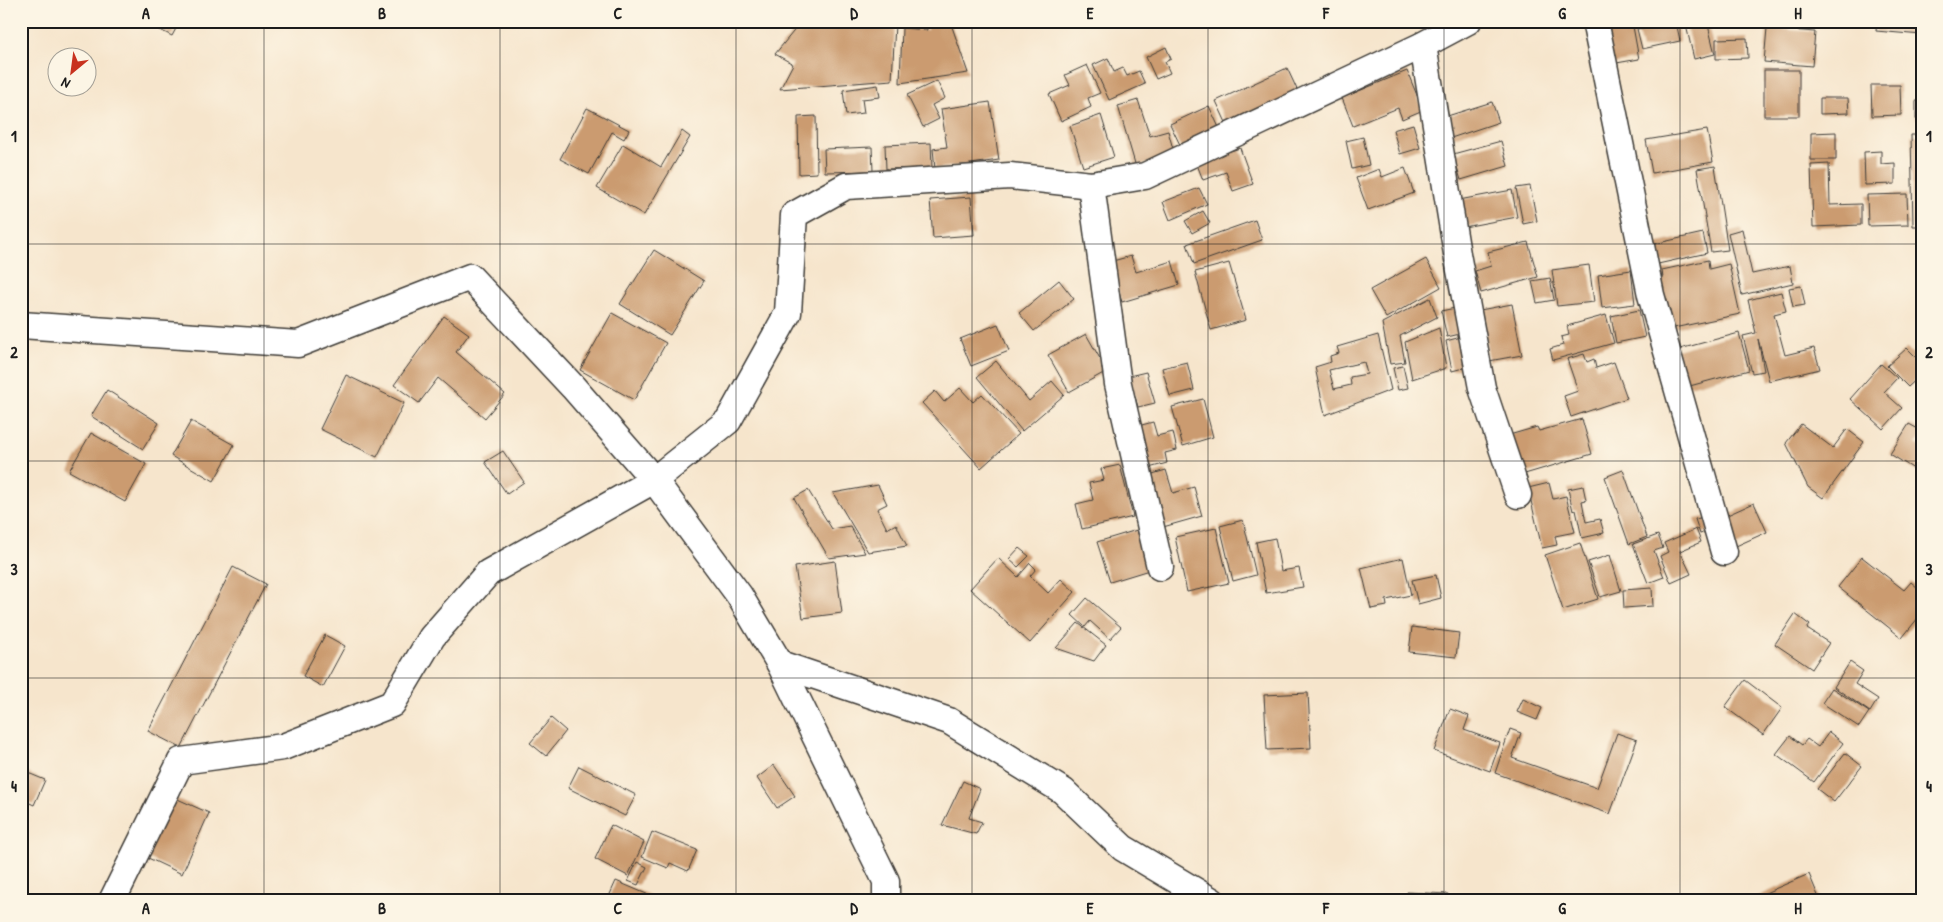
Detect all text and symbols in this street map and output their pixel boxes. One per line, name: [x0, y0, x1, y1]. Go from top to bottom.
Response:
text: A: [142, 2, 150, 24]
text: B: [378, 2, 386, 24]
text: C: [614, 2, 623, 24]
text: D: [850, 2, 858, 24]
text: E: [1086, 2, 1094, 24]
text: F: [1322, 2, 1330, 24]
text: G: [1558, 2, 1566, 24]
text: H: [1794, 2, 1802, 24]
north arrow: [48, 48, 98, 98]
text: N: [57, 73, 73, 94]
text: 1: [11, 125, 17, 147]
text: 1: [1926, 125, 1932, 147]
text: 2: [10, 341, 18, 363]
text: 2: [1925, 341, 1933, 363]
text: 3: [10, 558, 18, 580]
text: 3: [1925, 558, 1933, 580]
text: 4: [11, 775, 17, 797]
text: 4: [1926, 775, 1932, 797]
text: A: [142, 897, 150, 919]
text: B: [378, 897, 386, 919]
text: C: [614, 897, 623, 919]
text: D: [850, 897, 858, 919]
text: E: [1086, 897, 1094, 919]
text: F: [1322, 897, 1330, 919]
text: G: [1558, 897, 1566, 919]
text: H: [1794, 897, 1802, 919]

